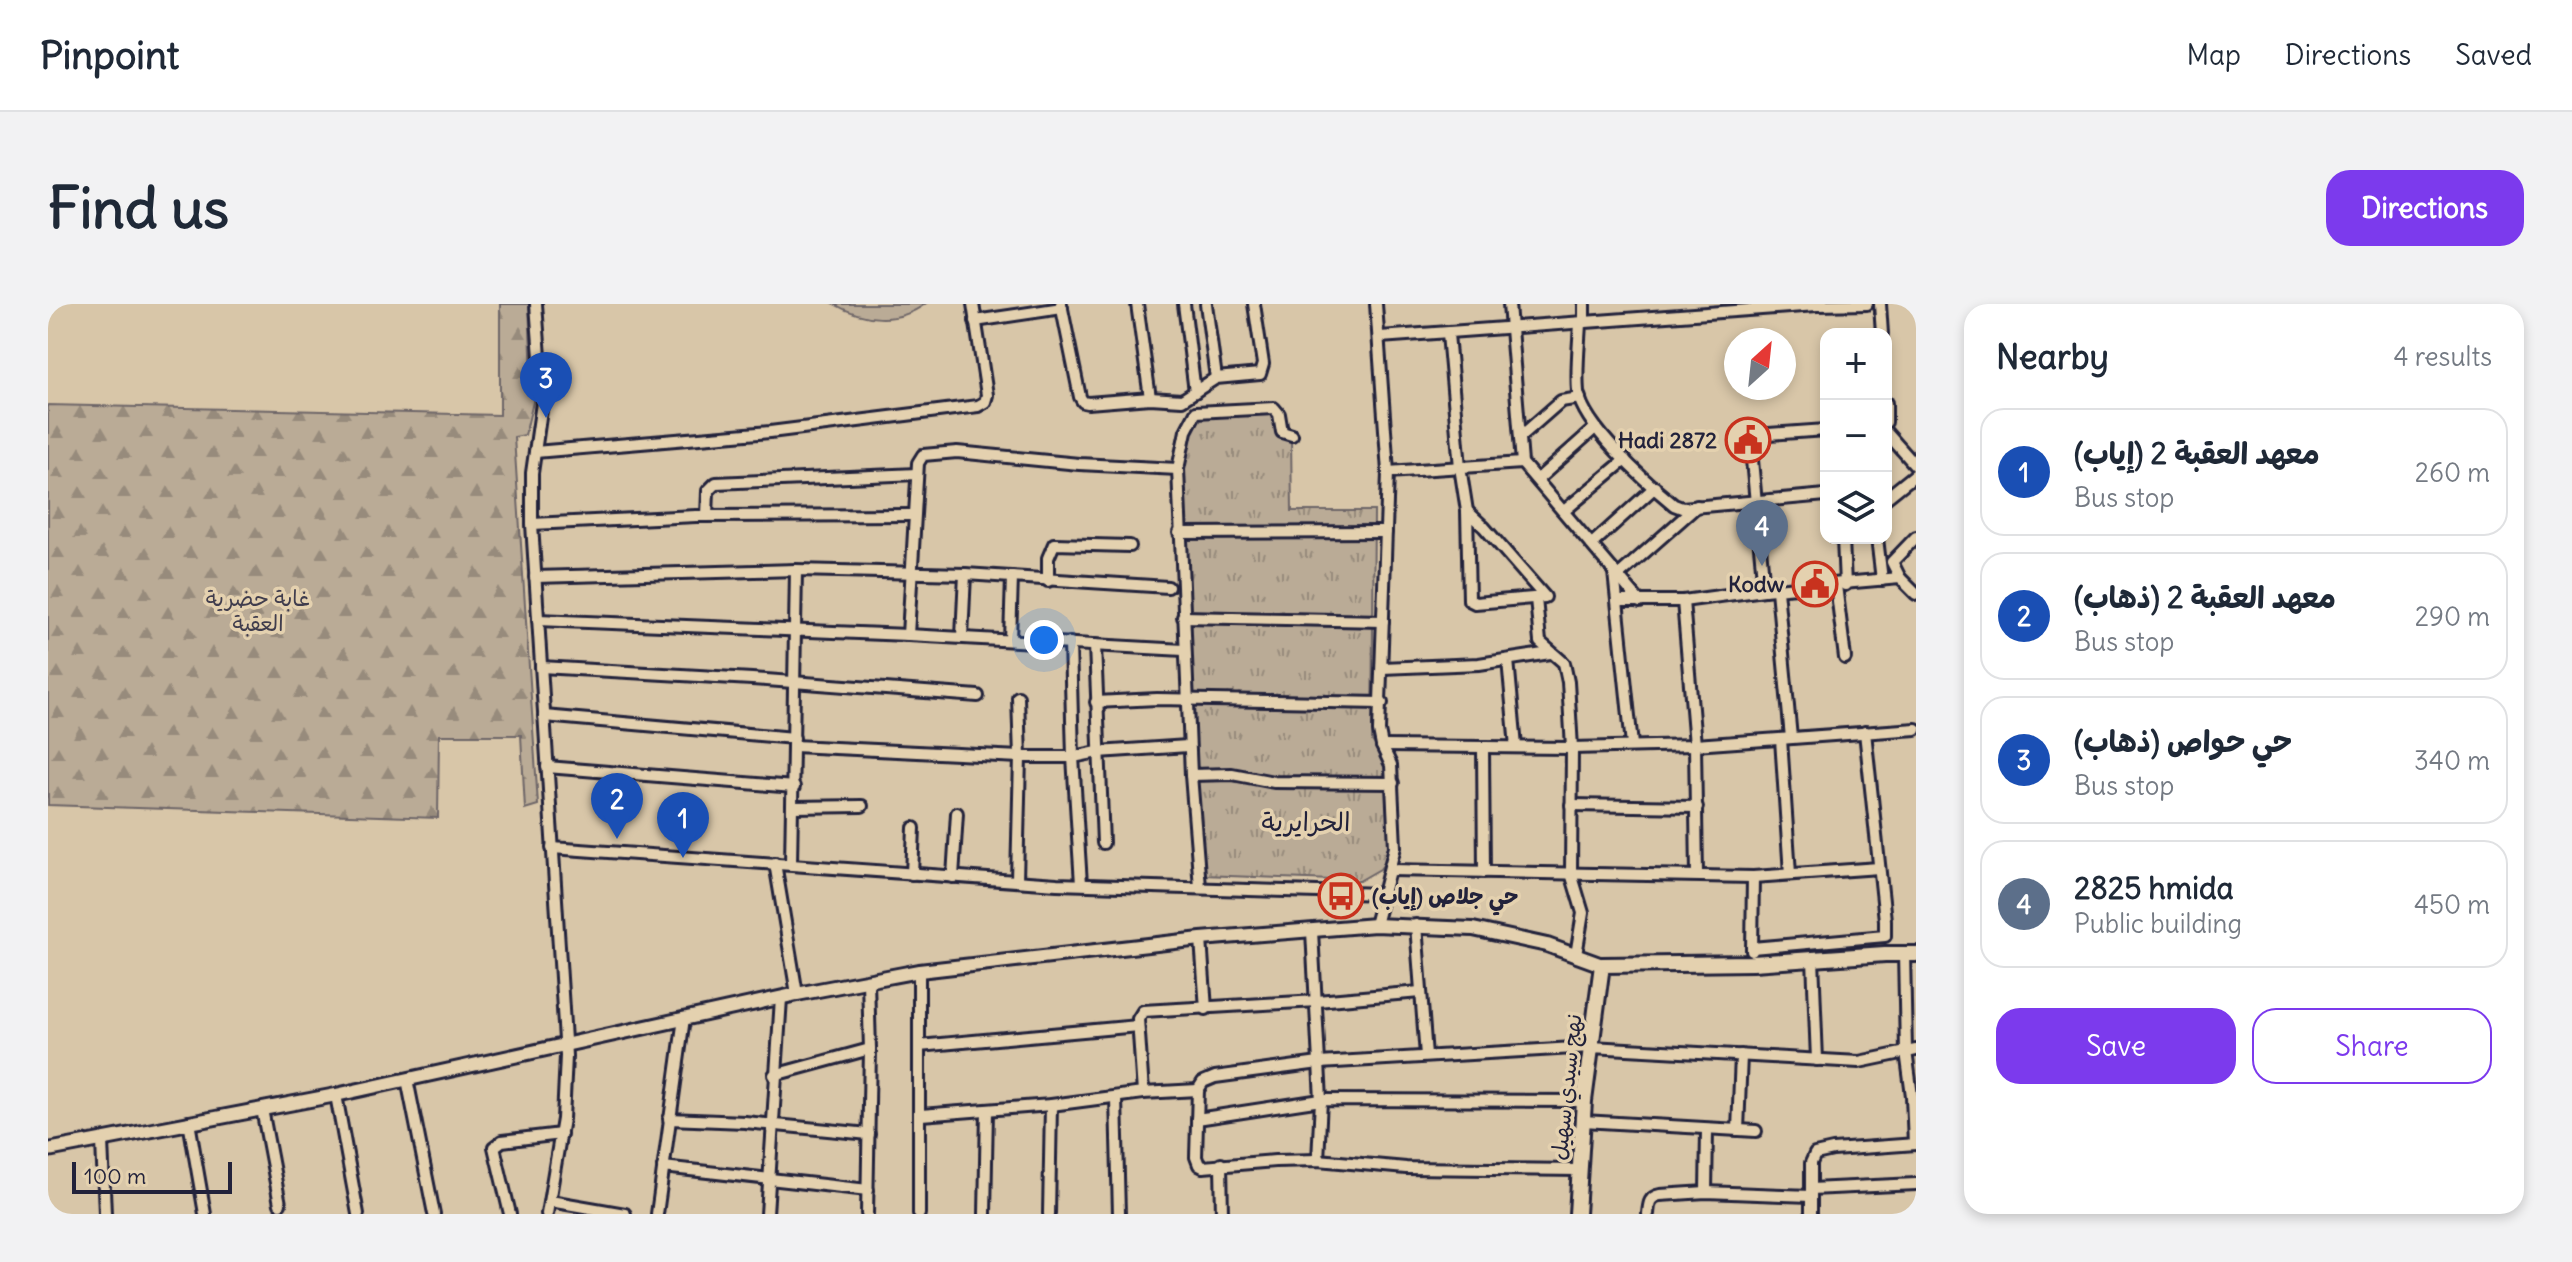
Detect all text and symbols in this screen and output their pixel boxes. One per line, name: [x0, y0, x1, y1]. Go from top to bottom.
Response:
text: Pinpoint: [40, 32, 179, 79]
text: Map: [2186, 37, 2241, 73]
text: Directions: [2285, 37, 2411, 73]
text: Saved: [2455, 37, 2532, 73]
button: Directions: [2326, 170, 2524, 246]
text: Find us: [48, 173, 229, 243]
north arrow: [1724, 328, 1796, 400]
map controls: [1820, 328, 1892, 544]
button: +: [1820, 328, 1892, 400]
text: Nearby: [1996, 335, 2109, 378]
text: 4 results: [2394, 340, 2492, 373]
pin: 3: [520, 352, 572, 418]
button: −: [1820, 400, 1892, 472]
public building icon: Hadi 2872: [1724, 416, 1772, 464]
place label: Hadi 2872: [1618, 426, 1717, 454]
text: معهد العقبة 2 (إياب): [2074, 434, 2320, 472]
text: 1: [2019, 456, 2029, 489]
text: 260 m: [2415, 456, 2490, 489]
button: layers: [1820, 472, 1892, 544]
text: Bus stop: [2074, 481, 2174, 514]
pin: 4: [1736, 500, 1788, 566]
public building icon: Kodw: [1791, 560, 1839, 608]
place label: Kodw: [1728, 570, 1785, 598]
text: معهد العقبة 2 (ذهاب): [2074, 578, 2336, 616]
park label: غابة حضرية العقبة: [206, 584, 310, 637]
text: 2: [2017, 600, 2031, 633]
text: 290 m: [2415, 600, 2490, 633]
your location: [1024, 620, 1064, 660]
text: Bus stop: [2074, 625, 2174, 658]
text: حي حواص (ذهاب): [2074, 722, 2292, 760]
text: 3: [2017, 744, 2031, 777]
text: 340 m: [2414, 744, 2490, 777]
text: Bus stop: [2074, 769, 2174, 802]
pin: 2: [591, 773, 643, 839]
pin: 1: [657, 792, 709, 858]
district label: الحرايرية: [1262, 805, 1350, 838]
text: 2825 hmida: [2074, 869, 2234, 907]
bus stop icon: حي جلاص (إياب): [1317, 872, 1365, 920]
place label: حي جلاص (إياب): [1372, 882, 1518, 916]
text: 4: [2016, 888, 2032, 921]
text: 450 m: [2414, 888, 2490, 921]
text: Public building: [2074, 907, 2242, 940]
button: Save: [1996, 1008, 2236, 1084]
button: Share: [2252, 1008, 2492, 1084]
street label: نهج سيدي سهيل: [1544, 1012, 1591, 1162]
scale bar: [72, 1158, 232, 1194]
text: 100 m: [84, 1162, 146, 1190]

